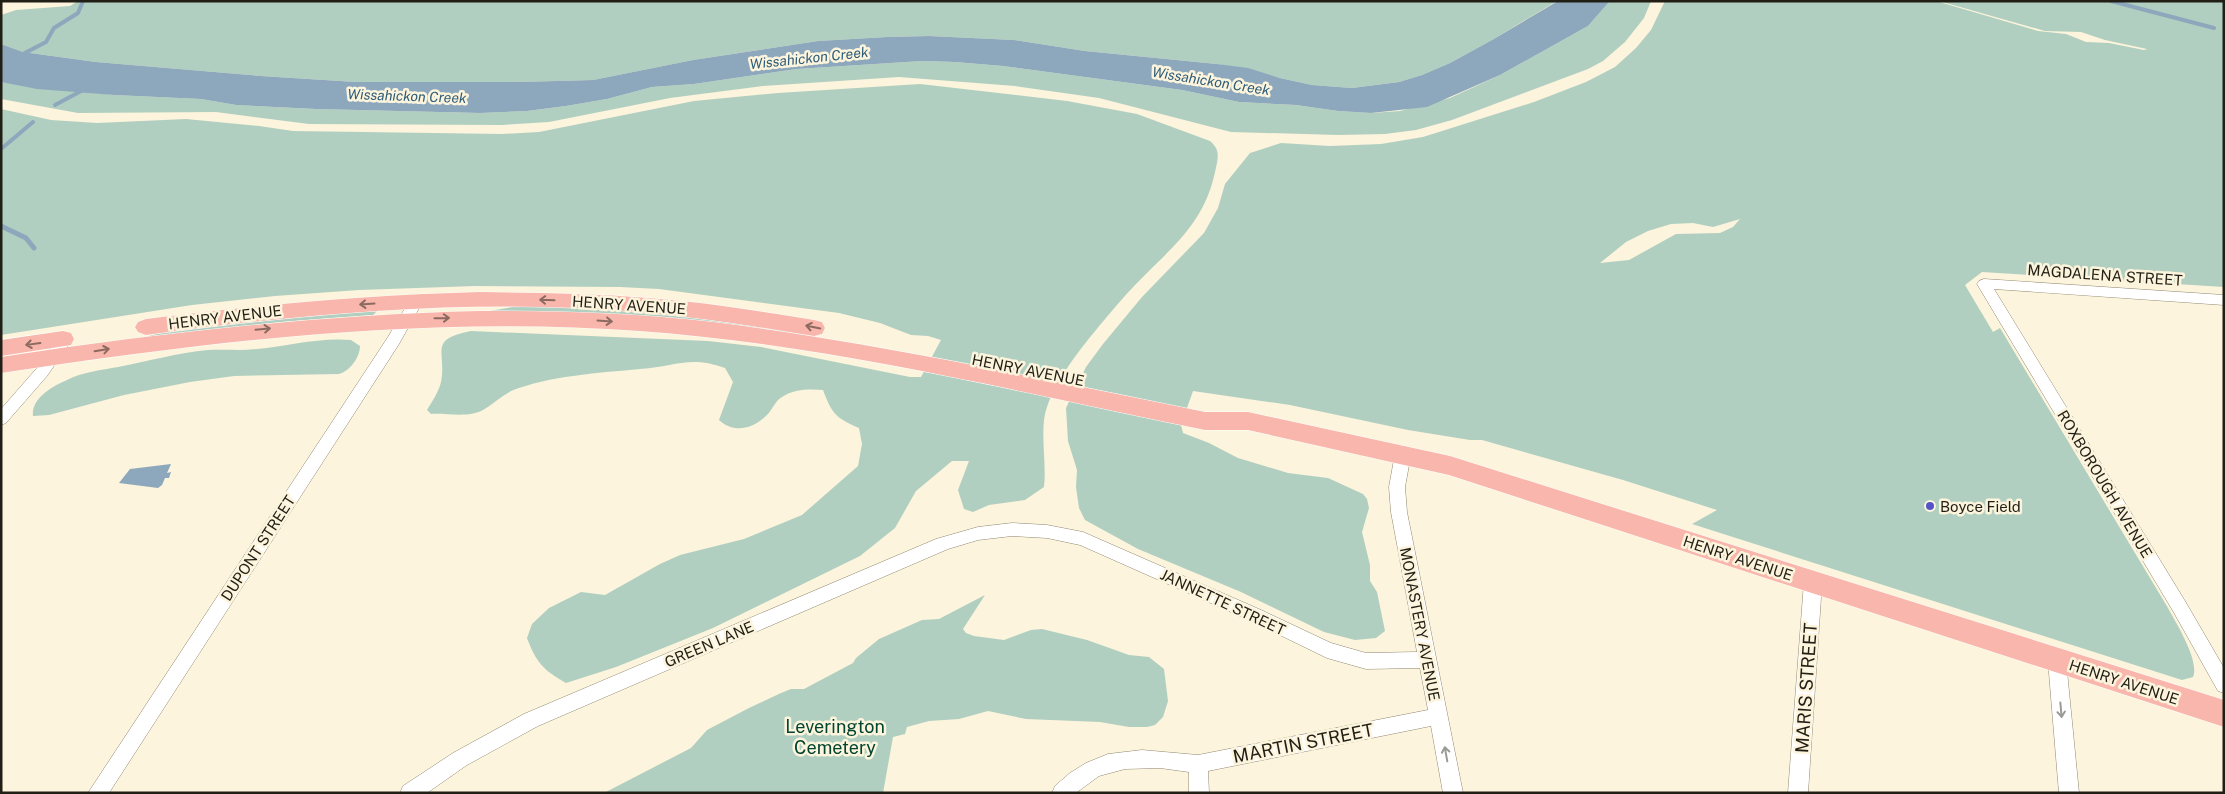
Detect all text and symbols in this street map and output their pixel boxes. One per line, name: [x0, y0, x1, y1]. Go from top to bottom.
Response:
water label: Wissahickon Creek: [749, 44, 869, 72]
water label: Wissahickon Creek: [1151, 64, 1271, 98]
water label: Wissahickon Creek: [347, 86, 467, 106]
street label: MAGDALENA STREET: [2027, 261, 2183, 289]
street label: HENRY AVENUE: [571, 293, 687, 317]
one-way arrow: [540, 295, 556, 305]
one-way arrow: [359, 299, 375, 308]
street label: HENRY AVENUE: [167, 302, 283, 332]
one-way arrow: [434, 313, 450, 323]
one-way arrow: [596, 316, 612, 325]
one-way arrow: [806, 322, 822, 332]
one-way arrow: [254, 324, 270, 334]
one-way arrow: [25, 339, 41, 349]
one-way arrow: [93, 345, 109, 355]
street label: HENRY AVENUE: [970, 351, 1086, 389]
street label: ROXBOROUGH AVENUE: [2054, 407, 2156, 561]
street label: DUPONT STREET: [218, 492, 298, 604]
place label: Boyce Field: [1940, 498, 2021, 515]
marker: Boyce Field: [1924, 500, 1936, 512]
street label: HENRY AVENUE: [1681, 532, 1795, 584]
street label: MONASTERY AVENUE: [1397, 546, 1443, 702]
street label: JANNETTE STREET: [1158, 566, 1288, 638]
street label: GREEN LANE: [662, 618, 756, 670]
street label: MARIS STREET: [1791, 622, 1821, 754]
street label: HENRY AVENUE: [2067, 656, 2181, 708]
one-way arrow: [2057, 702, 2066, 718]
park label: Leverington Cemetery: [785, 716, 885, 758]
street label: MARTIN STREET: [1231, 719, 1375, 767]
one-way arrow: [1440, 747, 1450, 763]

